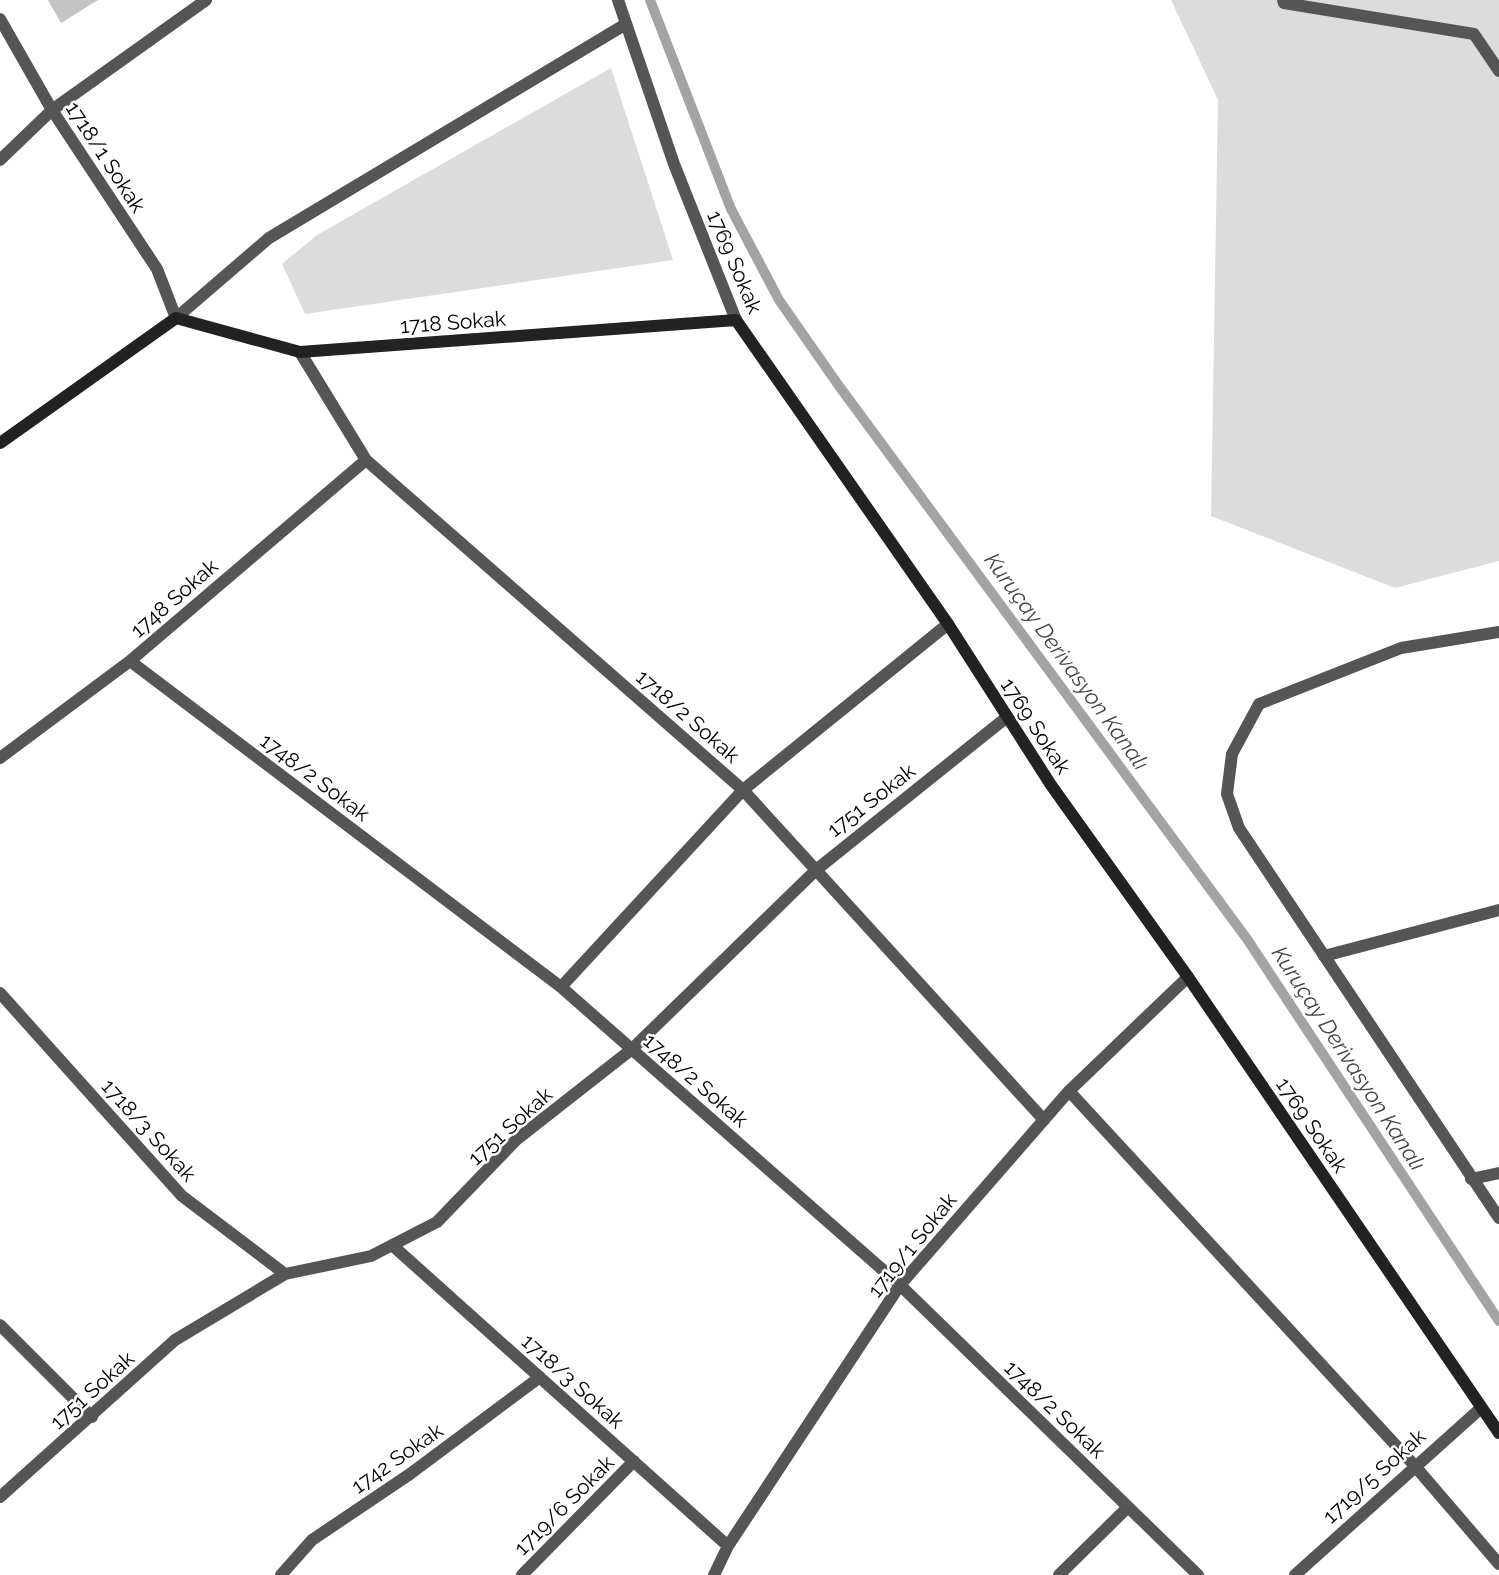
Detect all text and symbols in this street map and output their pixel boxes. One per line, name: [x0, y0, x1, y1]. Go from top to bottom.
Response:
street label: 1718/1 Sokak: [61, 97, 151, 217]
street label: 1769 Sokak: [702, 207, 768, 317]
street label: 1718 Sokak: [399, 306, 507, 338]
water label: Kuruçay Derivasyon Kanalı: [979, 547, 1155, 775]
street label: 1748 Sokak: [125, 553, 223, 643]
street label: 1718/2 Sokak: [631, 664, 745, 768]
street label: 1769 Sokak: [996, 673, 1076, 779]
street label: 1748/2 Sokak: [255, 728, 375, 826]
street label: 1751 Sokak: [822, 758, 920, 842]
water label: Kuruçay Derivasyon Kanalı: [1267, 941, 1431, 1175]
street label: 1748/2 Sokak: [639, 1028, 753, 1132]
street label: 1769 Sokak: [1271, 1073, 1353, 1177]
street label: 1718/3 Sokak: [97, 1074, 201, 1186]
street label: 1751 Sokak: [463, 1082, 557, 1170]
street label: 1719/1 Sokak: [862, 1188, 962, 1302]
street label: 1718/3 Sokak: [517, 1329, 629, 1433]
street label: 1751 Sokak: [45, 1346, 139, 1434]
street label: 1748/2 Sokak: [999, 1355, 1111, 1463]
street label: 1742 Sokak: [347, 1417, 447, 1499]
street label: 1719/5 Sokak: [1318, 1424, 1430, 1528]
street label: 1719/6 Sokak: [509, 1450, 619, 1560]

